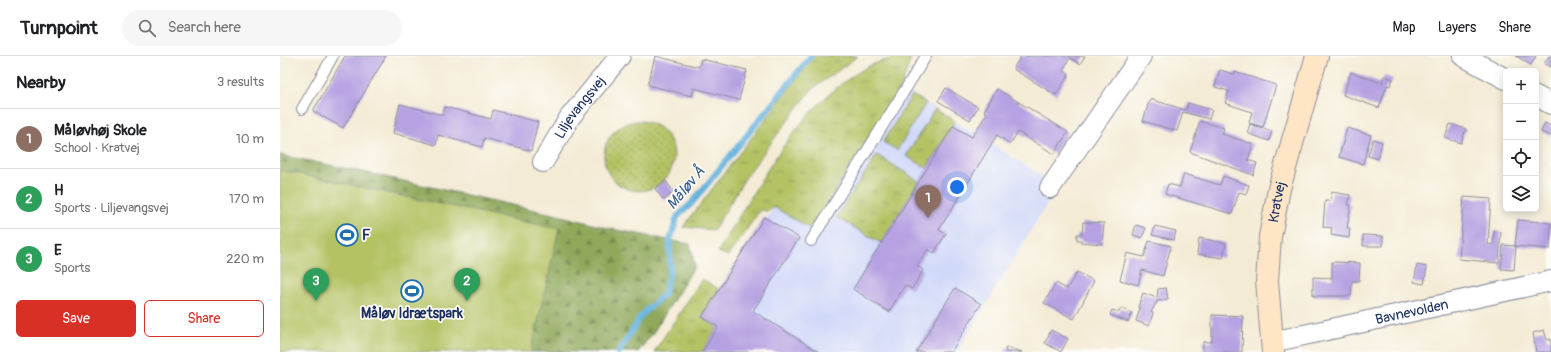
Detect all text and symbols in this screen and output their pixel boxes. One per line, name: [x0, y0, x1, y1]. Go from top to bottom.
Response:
search box: [122, 10, 402, 46]
text: Turnpoint: [20, 16, 98, 40]
icon: search: [136, 17, 158, 39]
text: Search here: [168, 18, 241, 37]
text: Map: [1393, 19, 1416, 36]
text: Layers: [1438, 19, 1476, 36]
text: Share: [1498, 19, 1531, 36]
map controls: [1503, 68, 1539, 212]
button: +: [1503, 68, 1539, 104]
text: Nearby: [16, 72, 65, 93]
street label: Liljevangsvej: [551, 73, 609, 142]
text: 3 results: [217, 74, 264, 90]
button: −: [1503, 104, 1539, 140]
text: Måløvhøj Skole: [54, 121, 147, 140]
text: 1: [26, 131, 32, 147]
text: 10 m: [236, 131, 264, 147]
text: School · Kratvej: [54, 140, 140, 156]
button: locate: [1503, 140, 1539, 176]
water label: Måløv Å: [662, 162, 709, 213]
button: layers: [1503, 176, 1539, 212]
your location: [947, 177, 967, 197]
street label: Kratvej: [1264, 179, 1289, 224]
text: H: [54, 181, 64, 200]
pin: 1: [915, 185, 941, 218]
text: 2: [25, 191, 33, 207]
text: 170 m: [229, 191, 264, 207]
text: Sports · Liljevangsvej: [54, 200, 169, 216]
sports icon: F: [334, 222, 360, 248]
place label: F: [362, 227, 371, 244]
text: E: [54, 241, 62, 260]
text: 3: [25, 251, 33, 267]
text: 220 m: [226, 251, 264, 267]
text: Sports: [54, 260, 90, 276]
pin: 3: [303, 268, 329, 301]
pin: 2: [454, 268, 480, 301]
sports icon: Måløv Idrætspark: [399, 278, 425, 304]
street label: Bavnevolden: [1374, 295, 1450, 328]
button: Save: [16, 300, 136, 337]
button: Share: [144, 300, 264, 337]
place label: Måløv Idrætspark: [361, 305, 463, 322]

